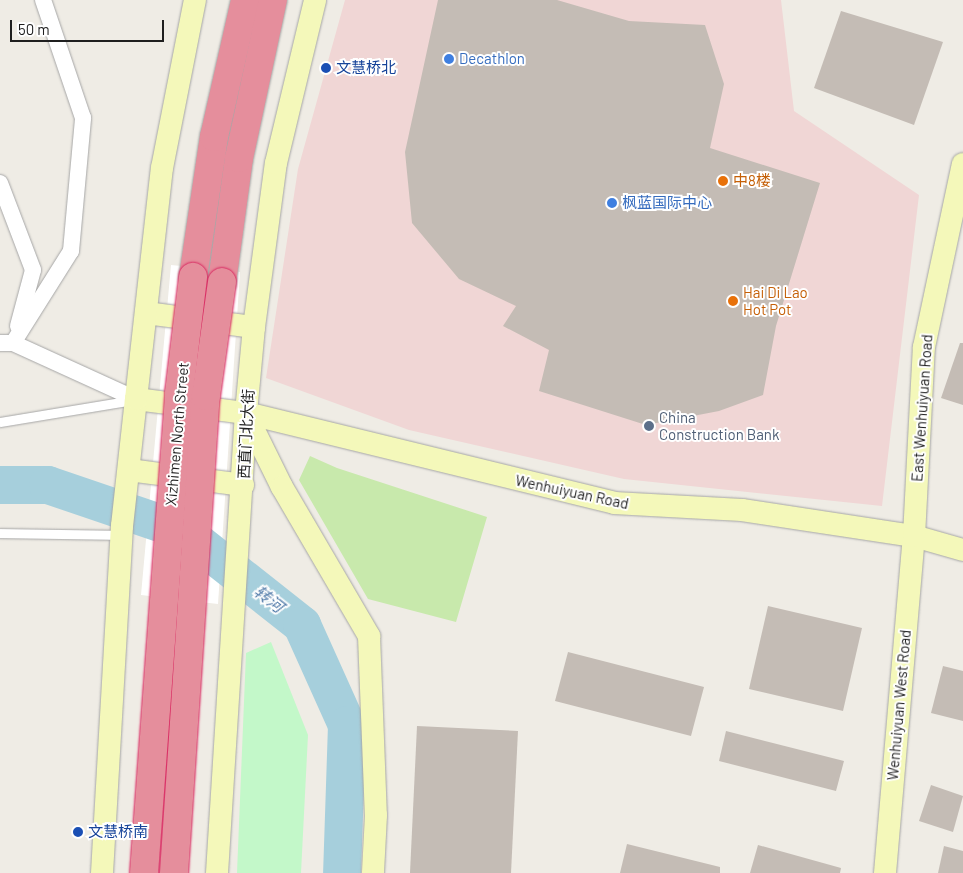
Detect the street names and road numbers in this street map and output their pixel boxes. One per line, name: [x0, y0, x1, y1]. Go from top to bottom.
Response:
street label: East Wenhuiyuan Road: [908, 334, 936, 482]
street label: Xizhimen North Street: [162, 361, 192, 507]
street label: 西直门北大街: [235, 389, 257, 479]
street label: Wenhuiyuan Road: [514, 471, 630, 513]
street label: Wenhuiyuan West Road: [883, 629, 915, 781]

